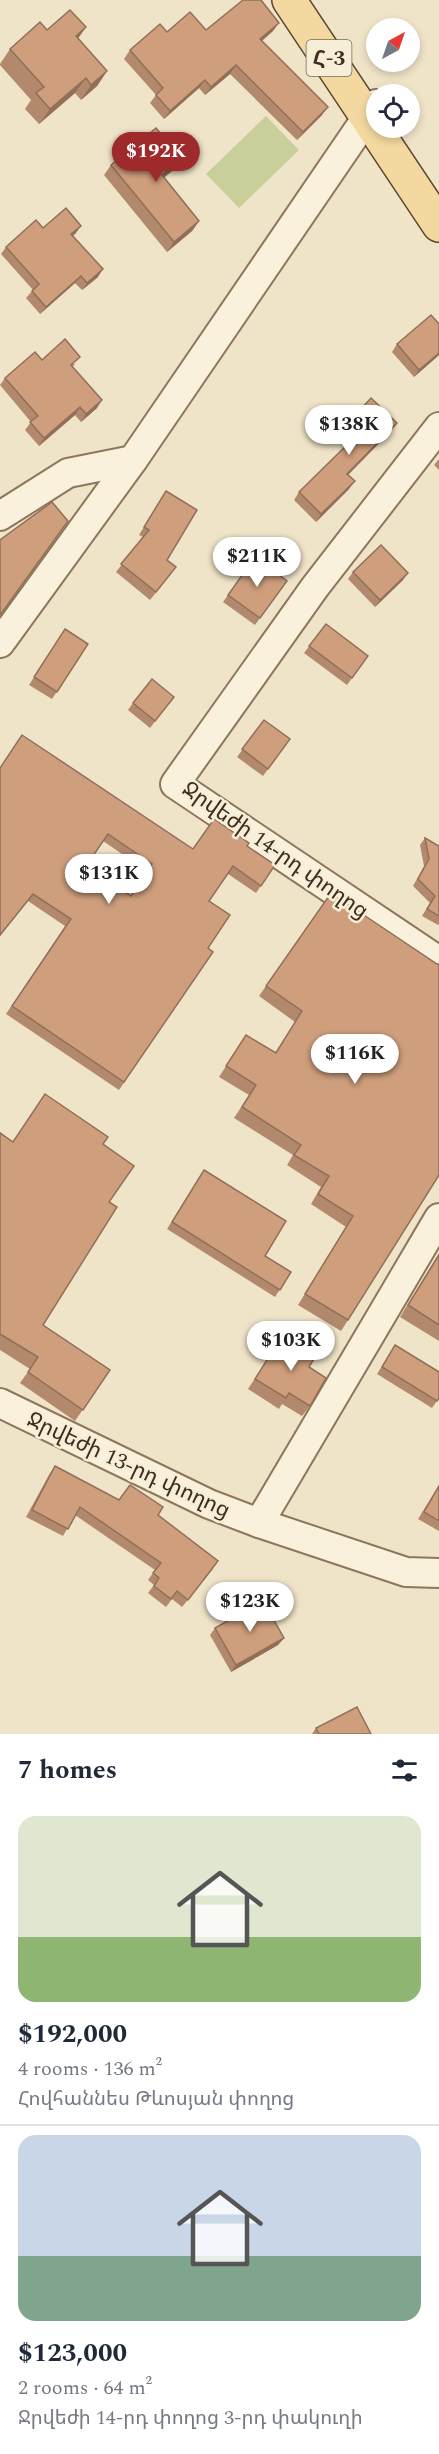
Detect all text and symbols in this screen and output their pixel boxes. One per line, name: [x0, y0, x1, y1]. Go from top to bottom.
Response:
north arrow: [366, 18, 420, 72]
map controls: [366, 18, 420, 138]
road number: Հ-3: [306, 40, 352, 76]
button: locate: [366, 84, 420, 138]
pin: $192K: [114, 132, 198, 183]
text: $192K: [126, 136, 186, 166]
pin: $138K: [307, 405, 391, 456]
text: $138K: [319, 409, 379, 439]
pin: $211K: [215, 537, 299, 588]
text: $211K: [227, 541, 287, 571]
street label: Ջրվեժի 14-րդ փողոց: [175, 773, 375, 927]
pin: $131K: [67, 854, 151, 905]
text: $131K: [79, 858, 139, 888]
pin: $116K: [313, 1034, 397, 1085]
text: $116K: [325, 1038, 385, 1068]
pin: $103K: [249, 1321, 333, 1372]
text: $103K: [261, 1325, 321, 1355]
street label: Ջրվեժի 13-րդ փողոց: [21, 1404, 236, 1527]
pin: $123K: [208, 1582, 292, 1633]
text: $123K: [220, 1586, 280, 1616]
text: 7 homes: [18, 1750, 117, 1790]
icon: filters: [388, 1754, 421, 1787]
icon: home: [166, 1855, 274, 1963]
text: $192,000: [18, 2014, 127, 2054]
text: 4 rooms · 136 m²: [18, 2054, 162, 2084]
text: Հովհաննես Թևոսյան փողոց: [18, 2084, 294, 2114]
icon: home: [166, 2174, 274, 2282]
text: $123,000: [18, 2333, 127, 2373]
text: 2 rooms · 64 m²: [18, 2373, 152, 2403]
text: Ջրվեժի 14-րդ փողոց 3-րդ փակուղի: [18, 2403, 363, 2433]

